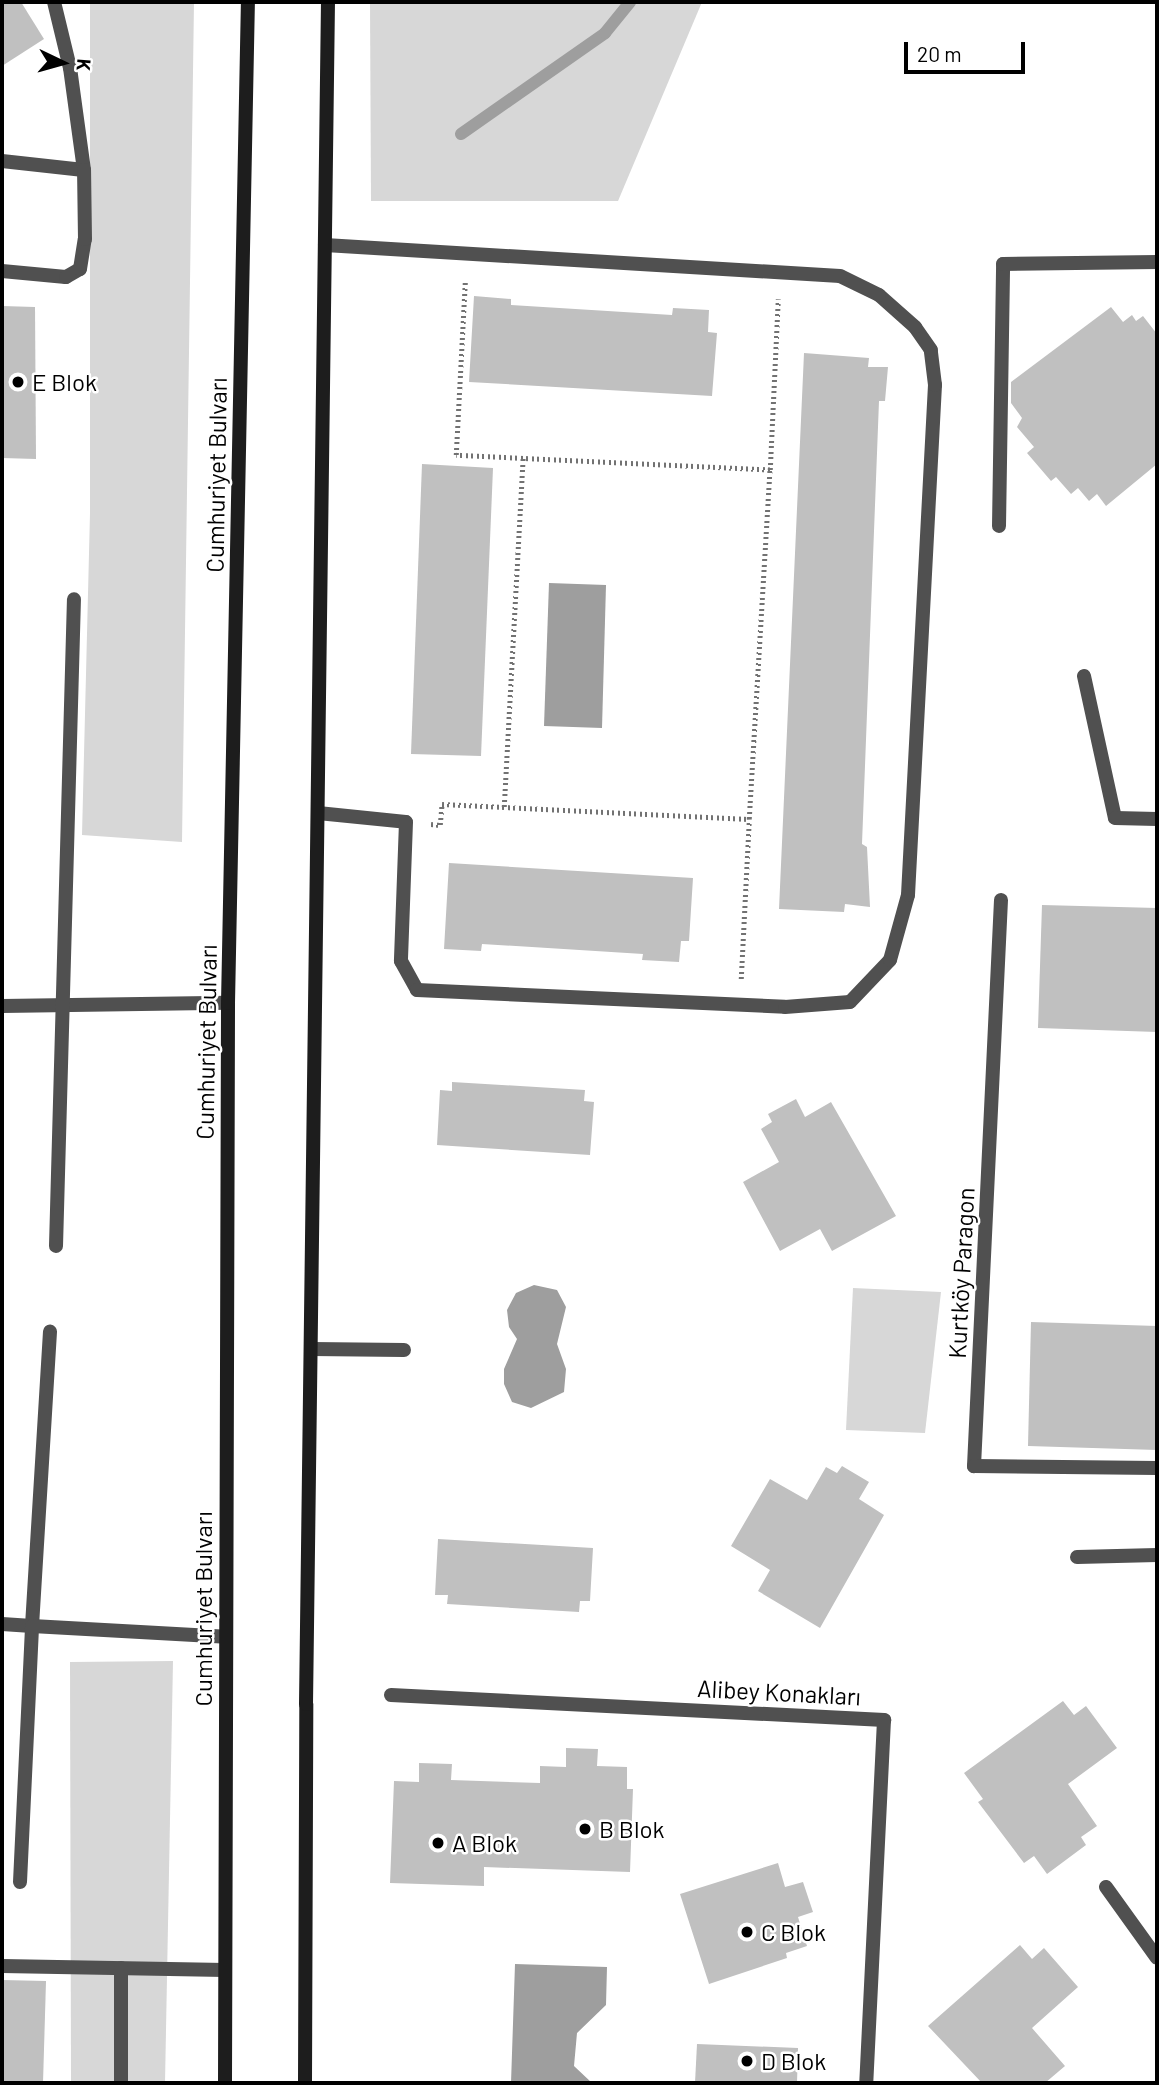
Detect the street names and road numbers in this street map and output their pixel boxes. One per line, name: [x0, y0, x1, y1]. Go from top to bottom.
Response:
street label: Cumhuriyet Bulvarı: [200, 377, 232, 573]
street label: Cumhuriyet Bulvarı: [190, 944, 222, 1140]
street label: Kurtköy Paragon: [942, 1187, 980, 1359]
street label: Cumhuriyet Bulvarı: [189, 1511, 217, 1707]
street label: Alibey Konakları: [697, 1673, 861, 1711]

